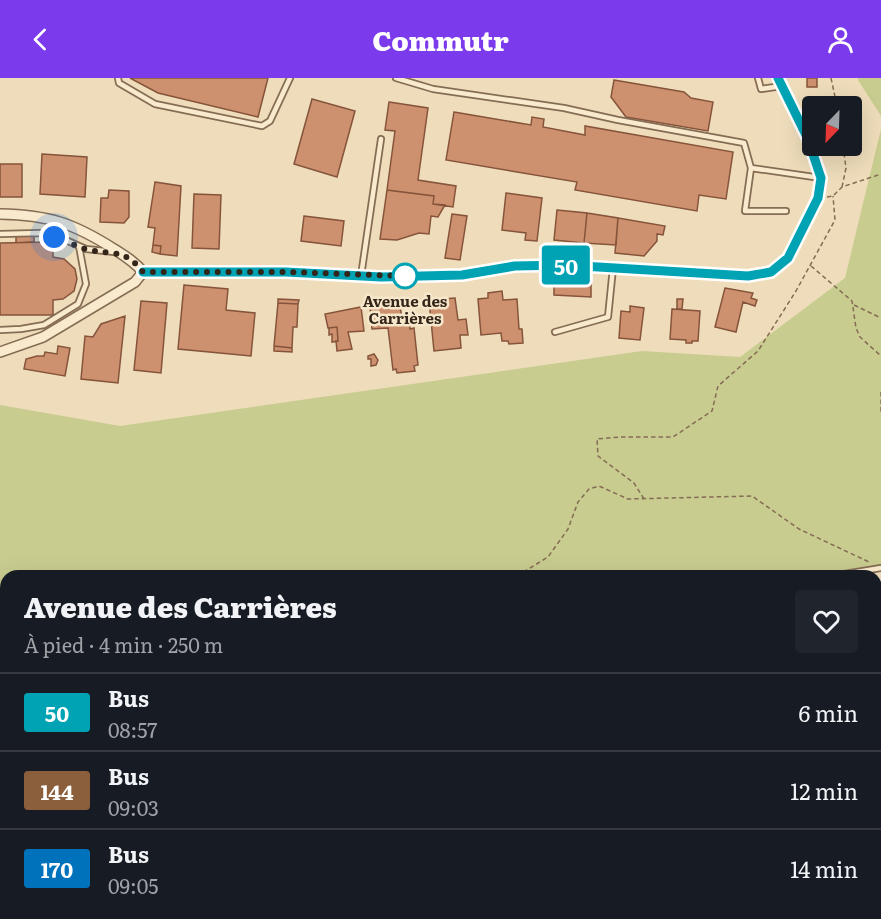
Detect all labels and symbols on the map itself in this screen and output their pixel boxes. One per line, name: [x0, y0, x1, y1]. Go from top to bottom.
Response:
north arrow: [802, 96, 862, 156]
your location: [39, 222, 69, 252]
line badge: 50: [539, 246, 593, 285]
marker: Avenue des Carrières: [392, 263, 418, 289]
place label: Avenue des Carrières: [363, 289, 448, 329]

